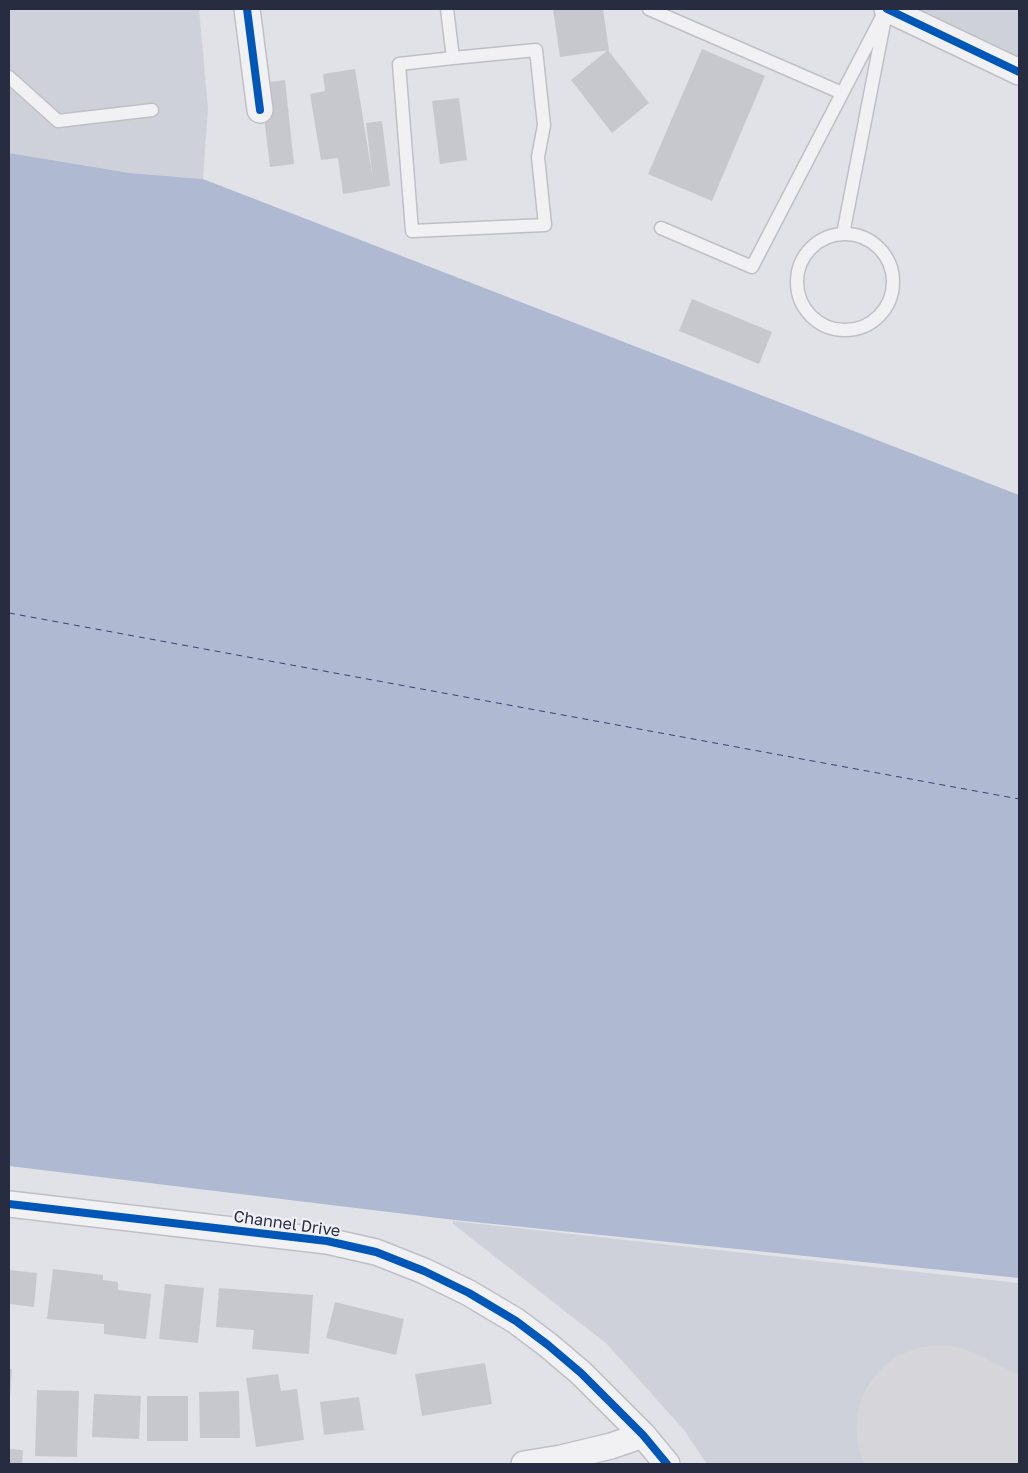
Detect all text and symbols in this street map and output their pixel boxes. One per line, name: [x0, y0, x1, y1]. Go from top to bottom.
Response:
street label: Channel Drive: [232, 1207, 342, 1241]

